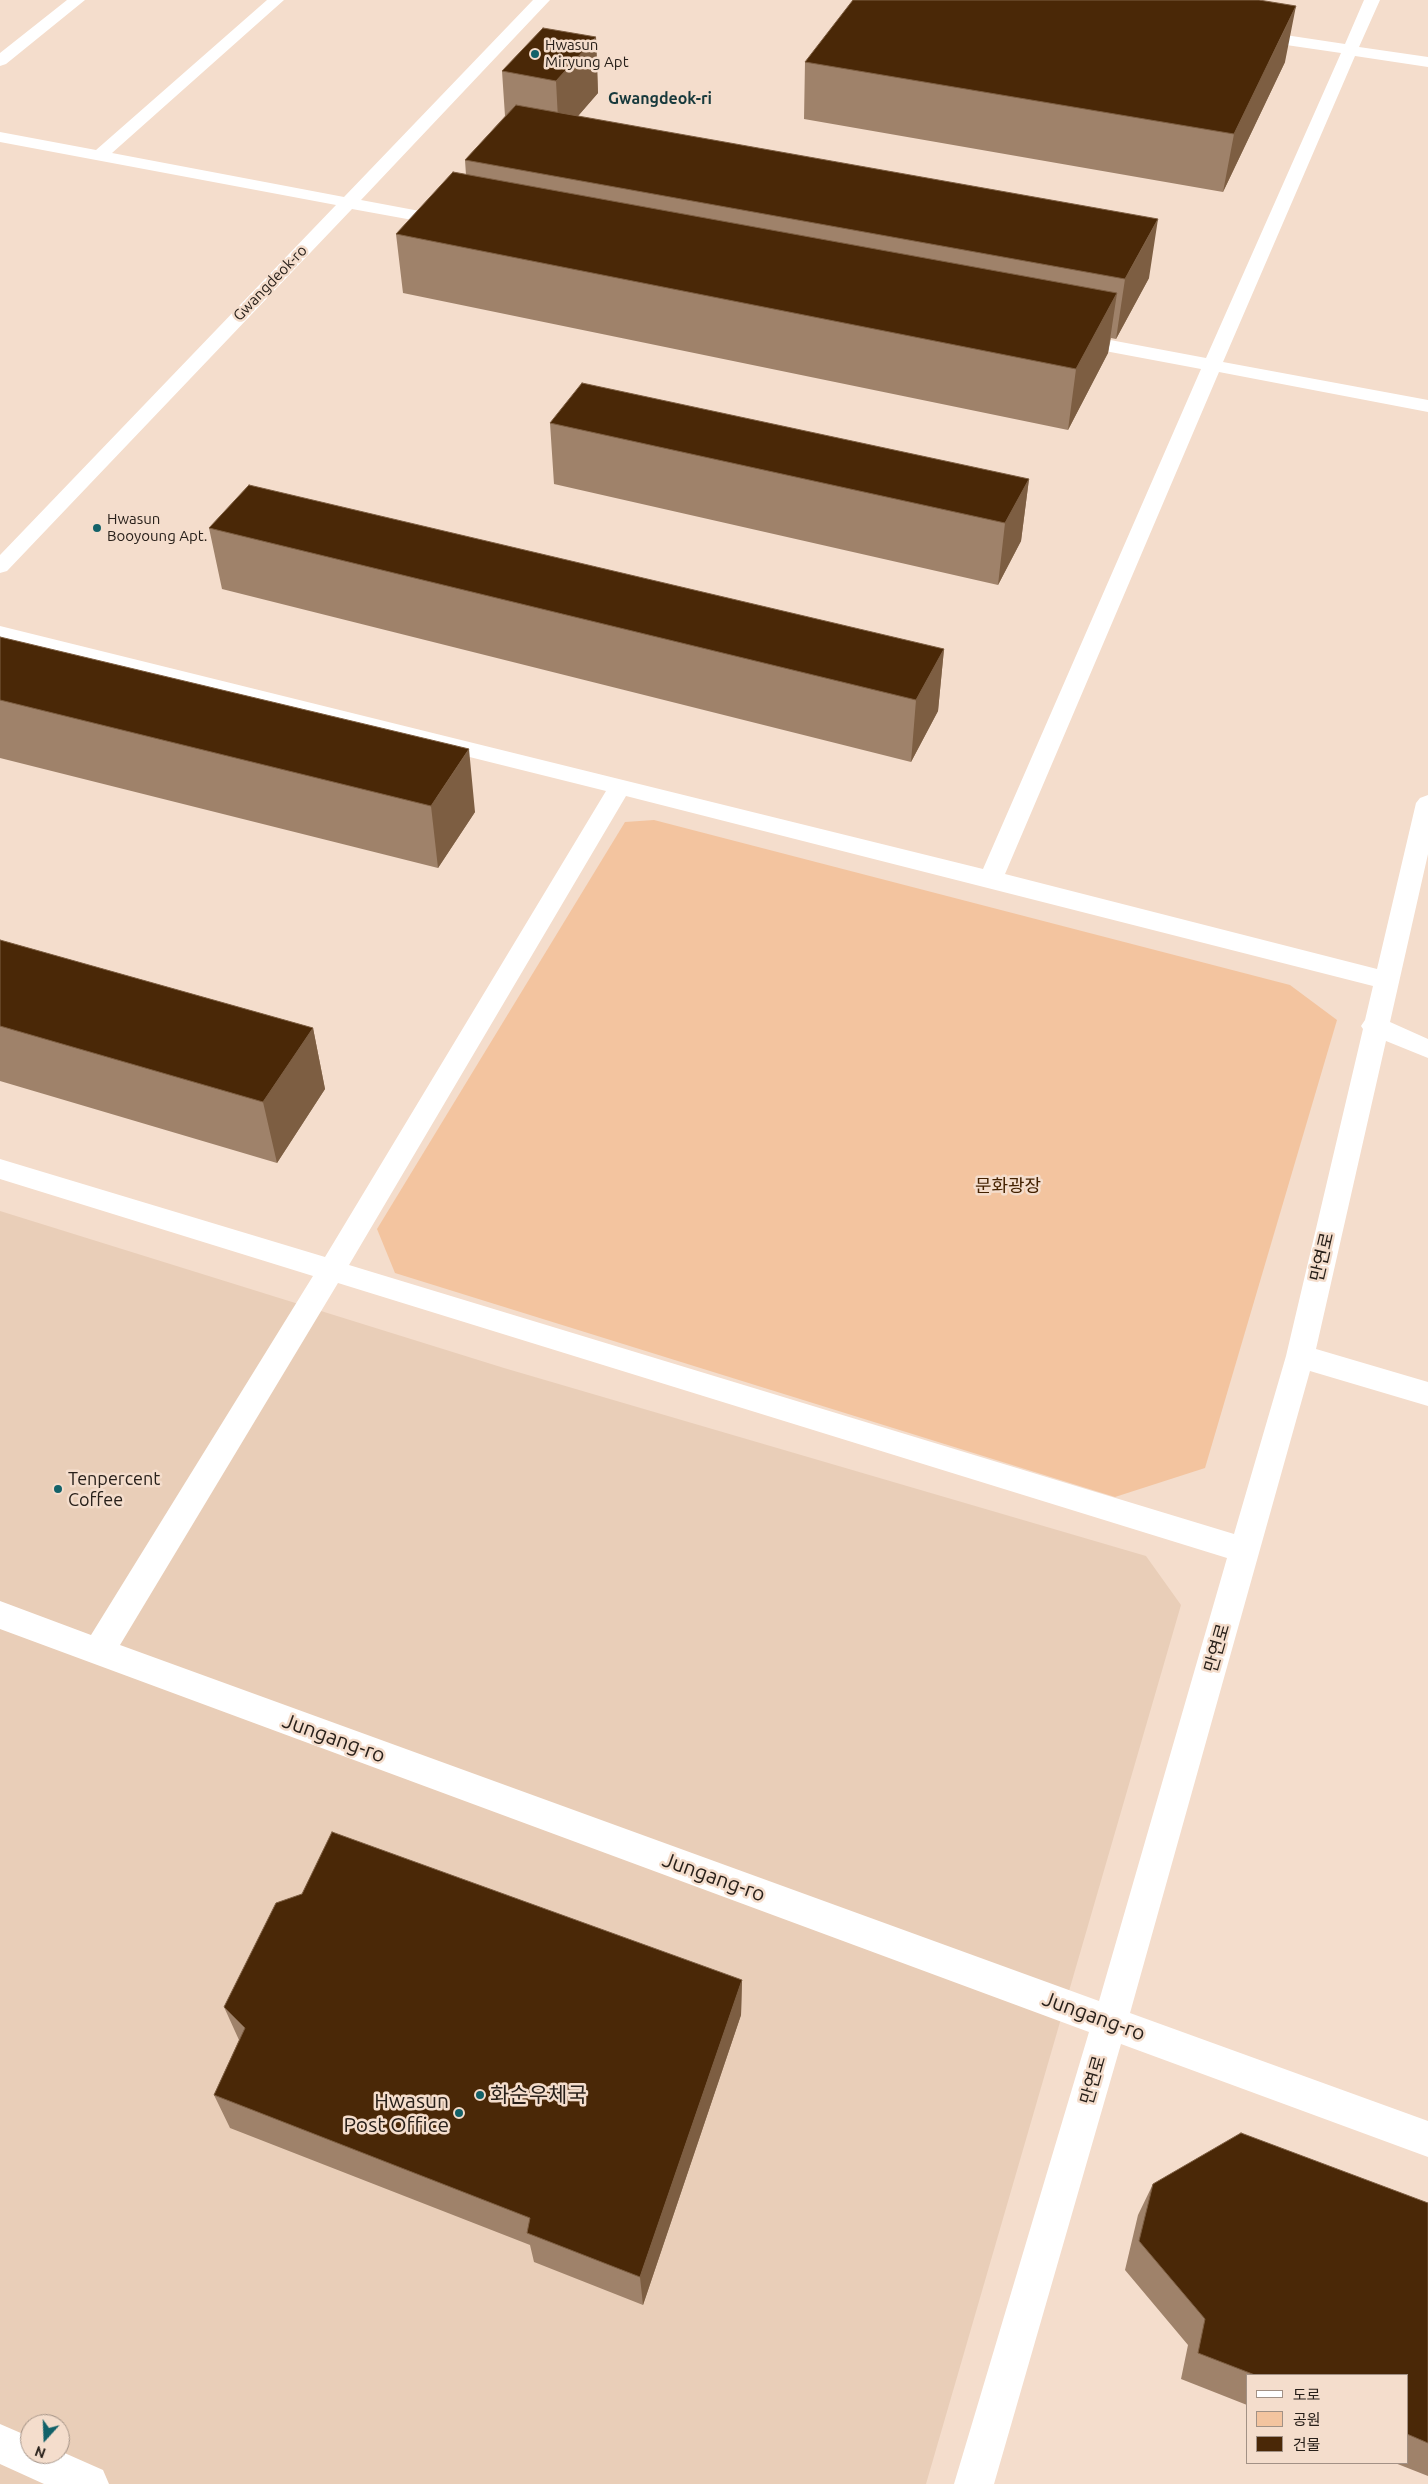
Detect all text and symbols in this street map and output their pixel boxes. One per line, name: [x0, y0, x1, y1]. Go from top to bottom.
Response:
place label: Hwasun Miryung Apt: [545, 36, 629, 71]
marker: Hwasun Miryung Apt: [529, 48, 541, 60]
district label: Gwangdeok-ri: [608, 89, 712, 109]
street label: Gwangdeok-ro: [229, 241, 311, 325]
place label: Hwasun Booyoung Apt.: [107, 510, 207, 545]
marker: Hwasun Booyoung Apt.: [91, 522, 103, 534]
park label: 문화광장: [975, 1175, 1041, 1197]
street label: 만연로: [1306, 1230, 1338, 1284]
place label: Tenpercent Coffee: [68, 1468, 160, 1510]
marker: Tenpercent Coffee: [52, 1483, 64, 1495]
street label: 만연로: [1200, 1621, 1234, 1675]
street label: Jungang-ro: [279, 1708, 389, 1768]
street label: Jungang-ro: [659, 1847, 769, 1907]
street label: Jungang-ro: [1039, 1986, 1149, 2046]
street label: 만연로: [1076, 2053, 1110, 2107]
place label: 화순우체국: [490, 2082, 587, 2108]
place label: Hwasun Post Office: [344, 2088, 449, 2138]
marker: 화순우체국: [474, 2089, 486, 2101]
marker: Hwasun Post Office: [453, 2107, 465, 2119]
legend: [1246, 2374, 1408, 2464]
text: 도로: [1293, 2386, 1321, 2403]
text: 공원: [1293, 2411, 1321, 2428]
north arrow: [20, 2414, 70, 2464]
text: 건물: [1293, 2436, 1321, 2453]
text: N: [33, 2443, 48, 2461]

